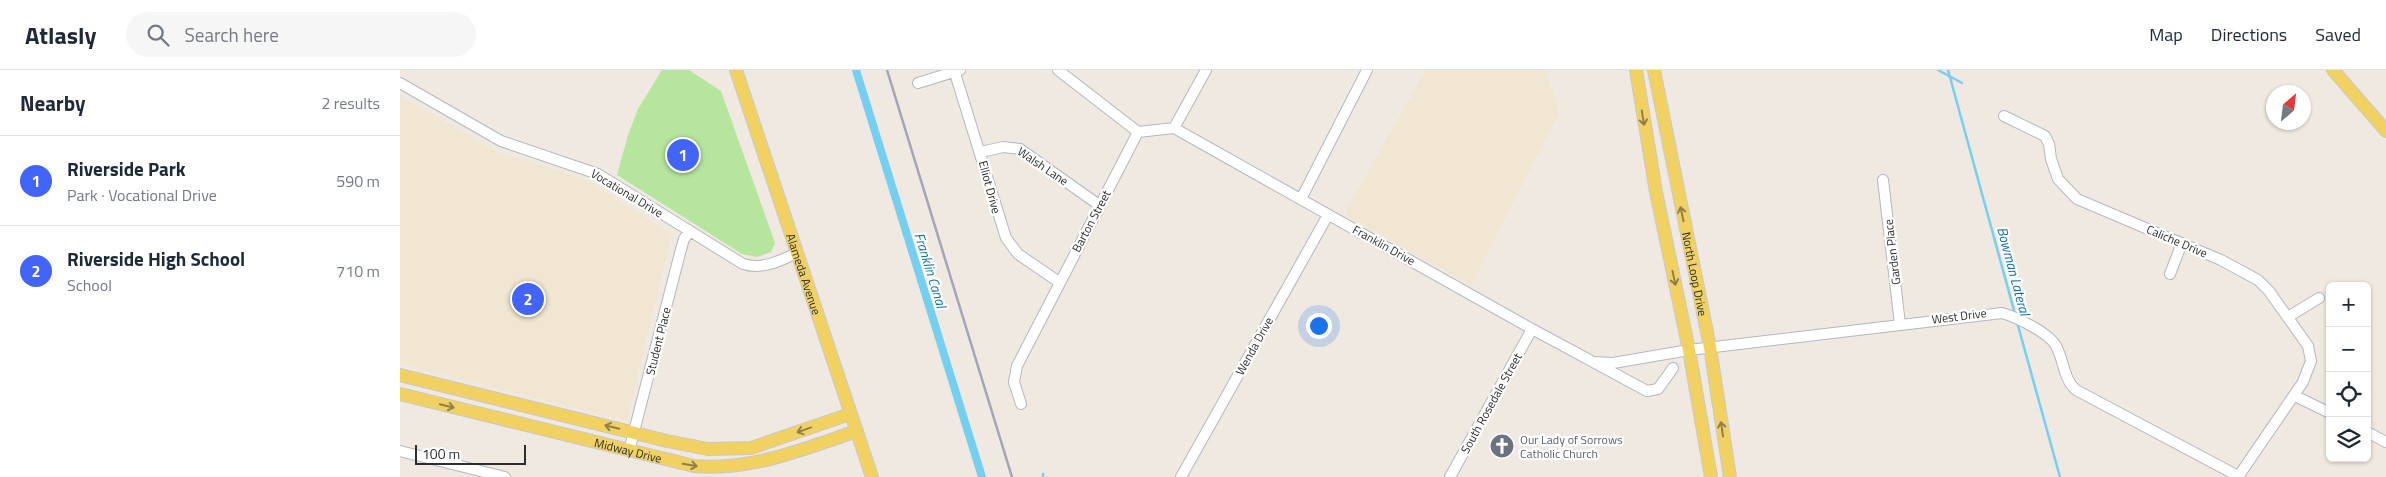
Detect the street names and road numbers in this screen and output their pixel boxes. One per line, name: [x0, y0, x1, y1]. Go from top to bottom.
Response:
street label: Walsh Lane: [1014, 142, 1072, 190]
street label: Elliot Drive: [974, 158, 1006, 216]
street label: Vocational Drive: [587, 164, 667, 222]
street label: Barton Street: [1067, 186, 1116, 256]
street label: Garden Place: [1879, 218, 1905, 286]
street label: Franklin Drive: [1349, 220, 1419, 270]
street label: Caliche Drive: [2144, 220, 2210, 262]
street label: North Loop Drive: [1677, 230, 1713, 318]
street label: Alameda Avenue: [782, 231, 827, 317]
street label: West Drive: [1930, 303, 1988, 329]
street label: Student Place: [640, 305, 676, 377]
street label: Wenda Drive: [1230, 313, 1278, 379]
street label: South Rosedale Street: [1455, 348, 1527, 457]
street label: Midway Drive: [593, 432, 664, 467]

